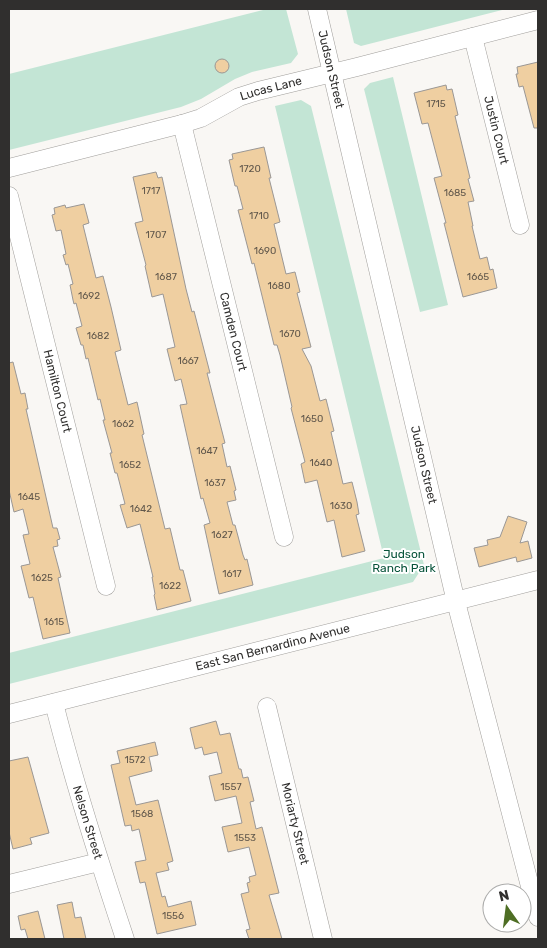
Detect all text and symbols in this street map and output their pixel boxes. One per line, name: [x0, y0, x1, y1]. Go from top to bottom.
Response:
street label: Judson Street: [315, 29, 347, 110]
street label: Lucas Lane: [238, 74, 304, 103]
street label: Justin Court: [481, 94, 512, 166]
house number: 1715: [426, 98, 446, 110]
house number: 1720: [239, 163, 261, 175]
house number: 1717: [142, 185, 160, 197]
house number: 1685: [444, 187, 466, 199]
house number: 1710: [249, 210, 269, 222]
house number: 1707: [146, 229, 166, 241]
house number: 1690: [254, 245, 276, 257]
house number: 1687: [155, 271, 177, 283]
house number: 1665: [467, 271, 489, 283]
house number: 1680: [267, 280, 291, 292]
house number: 1692: [78, 290, 100, 302]
street label: Camden Court: [217, 291, 250, 373]
house number: 1670: [279, 328, 301, 340]
house number: 1682: [87, 330, 109, 342]
street label: Hamilton Court: [40, 348, 75, 434]
house number: 1667: [177, 355, 199, 367]
house number: 1650: [301, 413, 323, 425]
house number: 1662: [112, 418, 134, 430]
street label: Judson Street: [408, 424, 440, 505]
house number: 1647: [196, 445, 218, 457]
house number: 1640: [310, 457, 332, 469]
house number: 1652: [119, 459, 141, 471]
house number: 1637: [204, 477, 226, 489]
house number: 1645: [18, 491, 40, 503]
house number: 1630: [330, 500, 352, 512]
house number: 1642: [130, 503, 152, 515]
house number: 1627: [211, 529, 233, 541]
park label: Judson Ranch Park: [372, 547, 437, 575]
house number: 1617: [222, 568, 242, 580]
house number: 1625: [31, 572, 53, 584]
house number: 1622: [159, 580, 181, 592]
house number: 1615: [44, 616, 64, 628]
street label: East San Bernardino Avenue: [194, 621, 352, 673]
house number: 1572: [124, 754, 146, 766]
house number: 1557: [220, 781, 242, 793]
street label: Moriarty Street: [279, 781, 312, 866]
street label: Nelson Street: [70, 784, 106, 861]
house number: 1568: [131, 808, 153, 820]
house number: 1553: [234, 832, 256, 844]
north arrow: [482, 883, 532, 933]
text: N: [497, 886, 511, 905]
house number: 1556: [162, 910, 184, 922]

